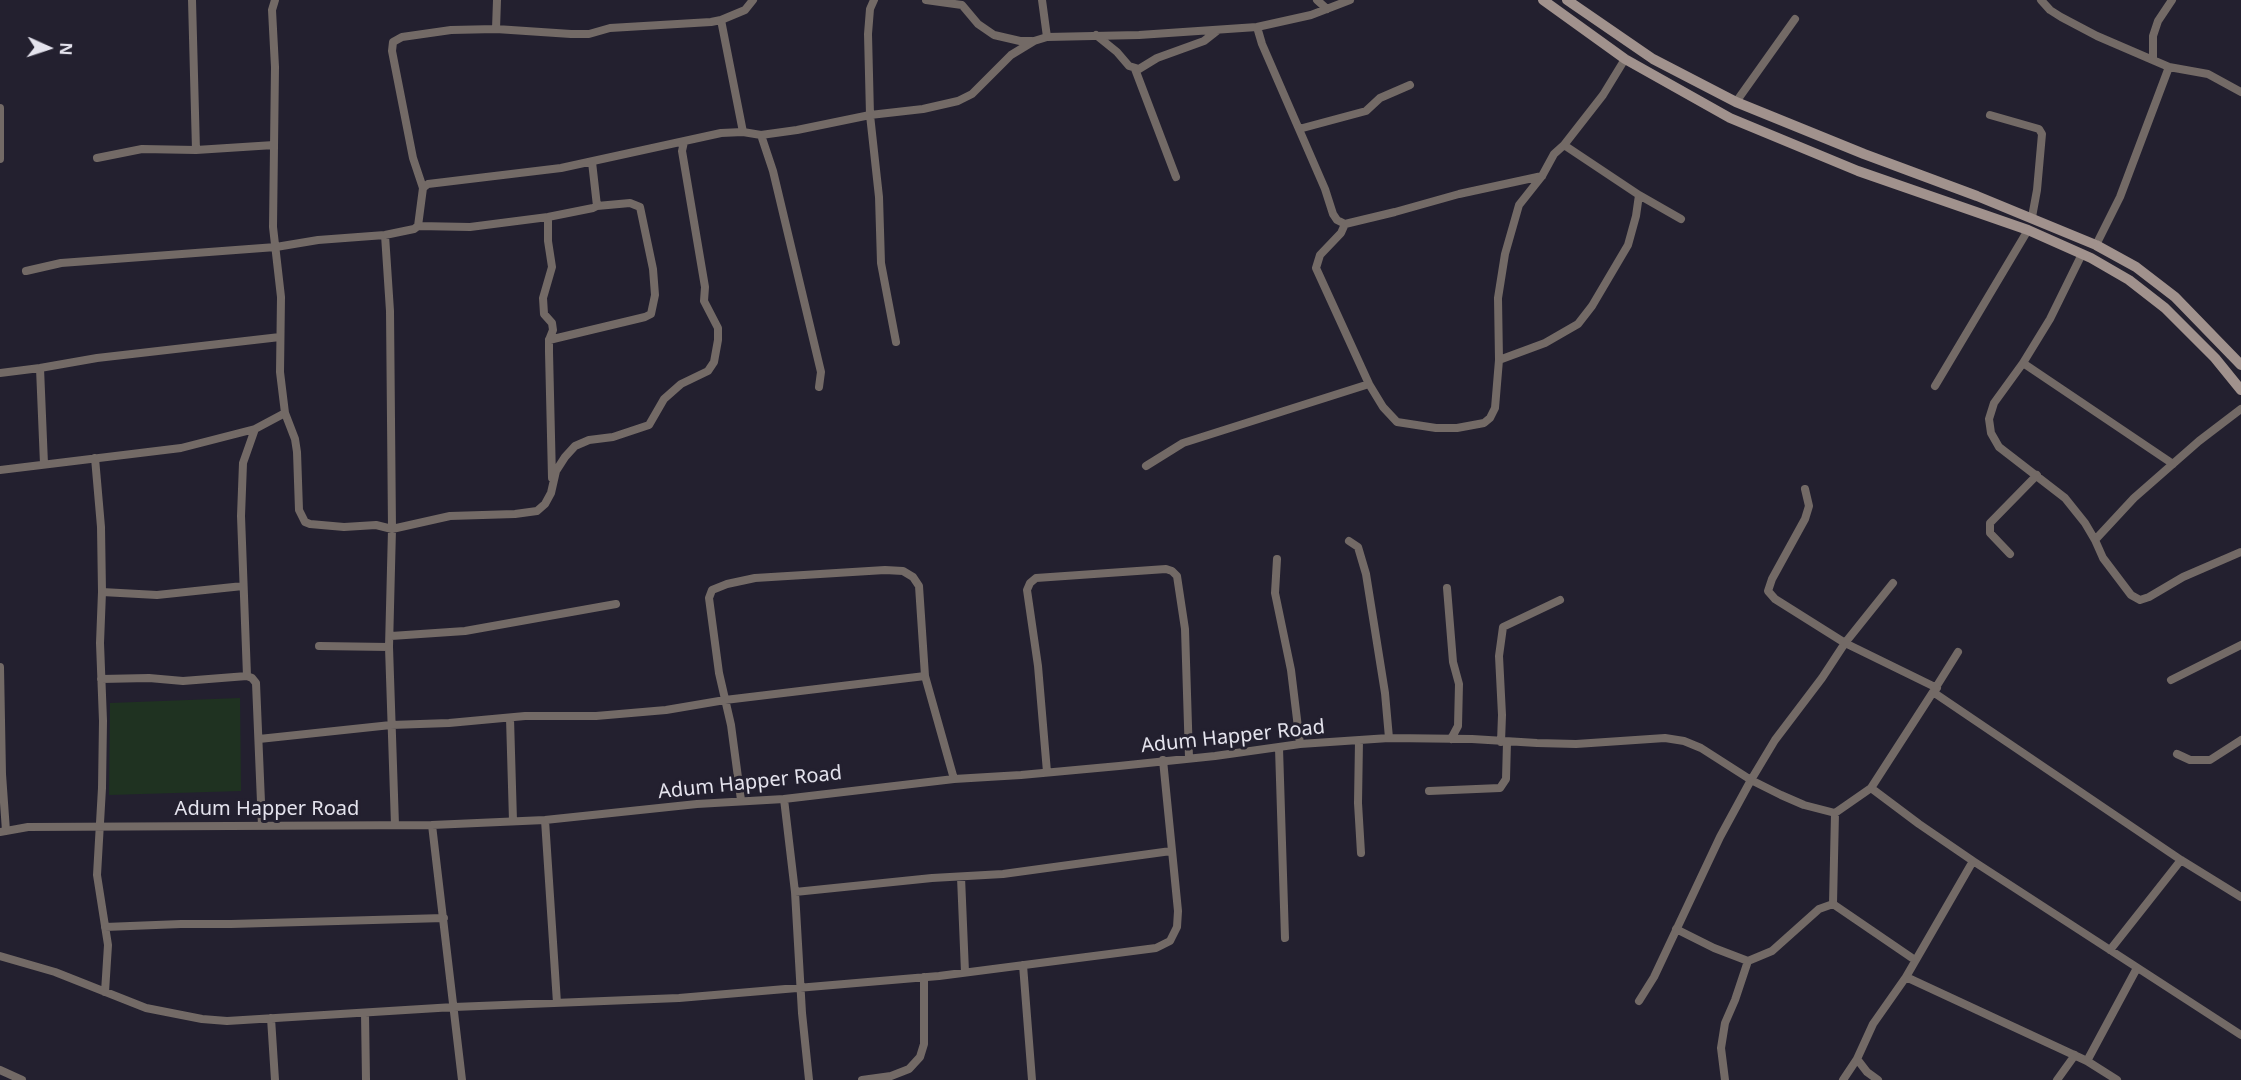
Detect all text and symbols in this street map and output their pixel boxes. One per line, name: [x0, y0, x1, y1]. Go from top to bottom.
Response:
north arrow: [18, 18, 78, 78]
text: N: [55, 42, 77, 56]
street label: Adum Happer Road: [1140, 715, 1326, 759]
street label: Adum Happer Road: [657, 761, 843, 805]
street label: Adum Happer Road: [175, 797, 359, 821]

